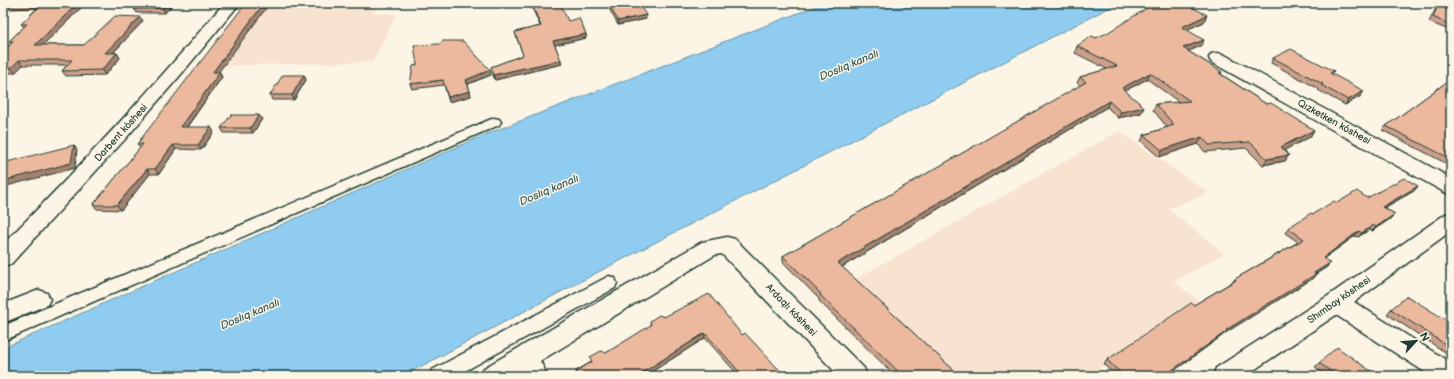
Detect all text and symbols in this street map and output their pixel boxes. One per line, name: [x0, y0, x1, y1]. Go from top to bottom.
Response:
water label: Doslıq kanalı: [817, 46, 881, 83]
street label: Qızketken kóshesi: [1295, 97, 1373, 147]
street label: Darbent kóshesi: [92, 102, 150, 164]
water label: Doslıq kanalı: [517, 171, 581, 208]
street label: Shımbay kóshesi: [1305, 274, 1373, 326]
street label: Ardaqlı kóshesi: [763, 281, 819, 339]
water label: Doslıq kanalı: [218, 295, 282, 332]
north arrow: [1396, 321, 1436, 361]
text: N: [1417, 330, 1432, 343]

